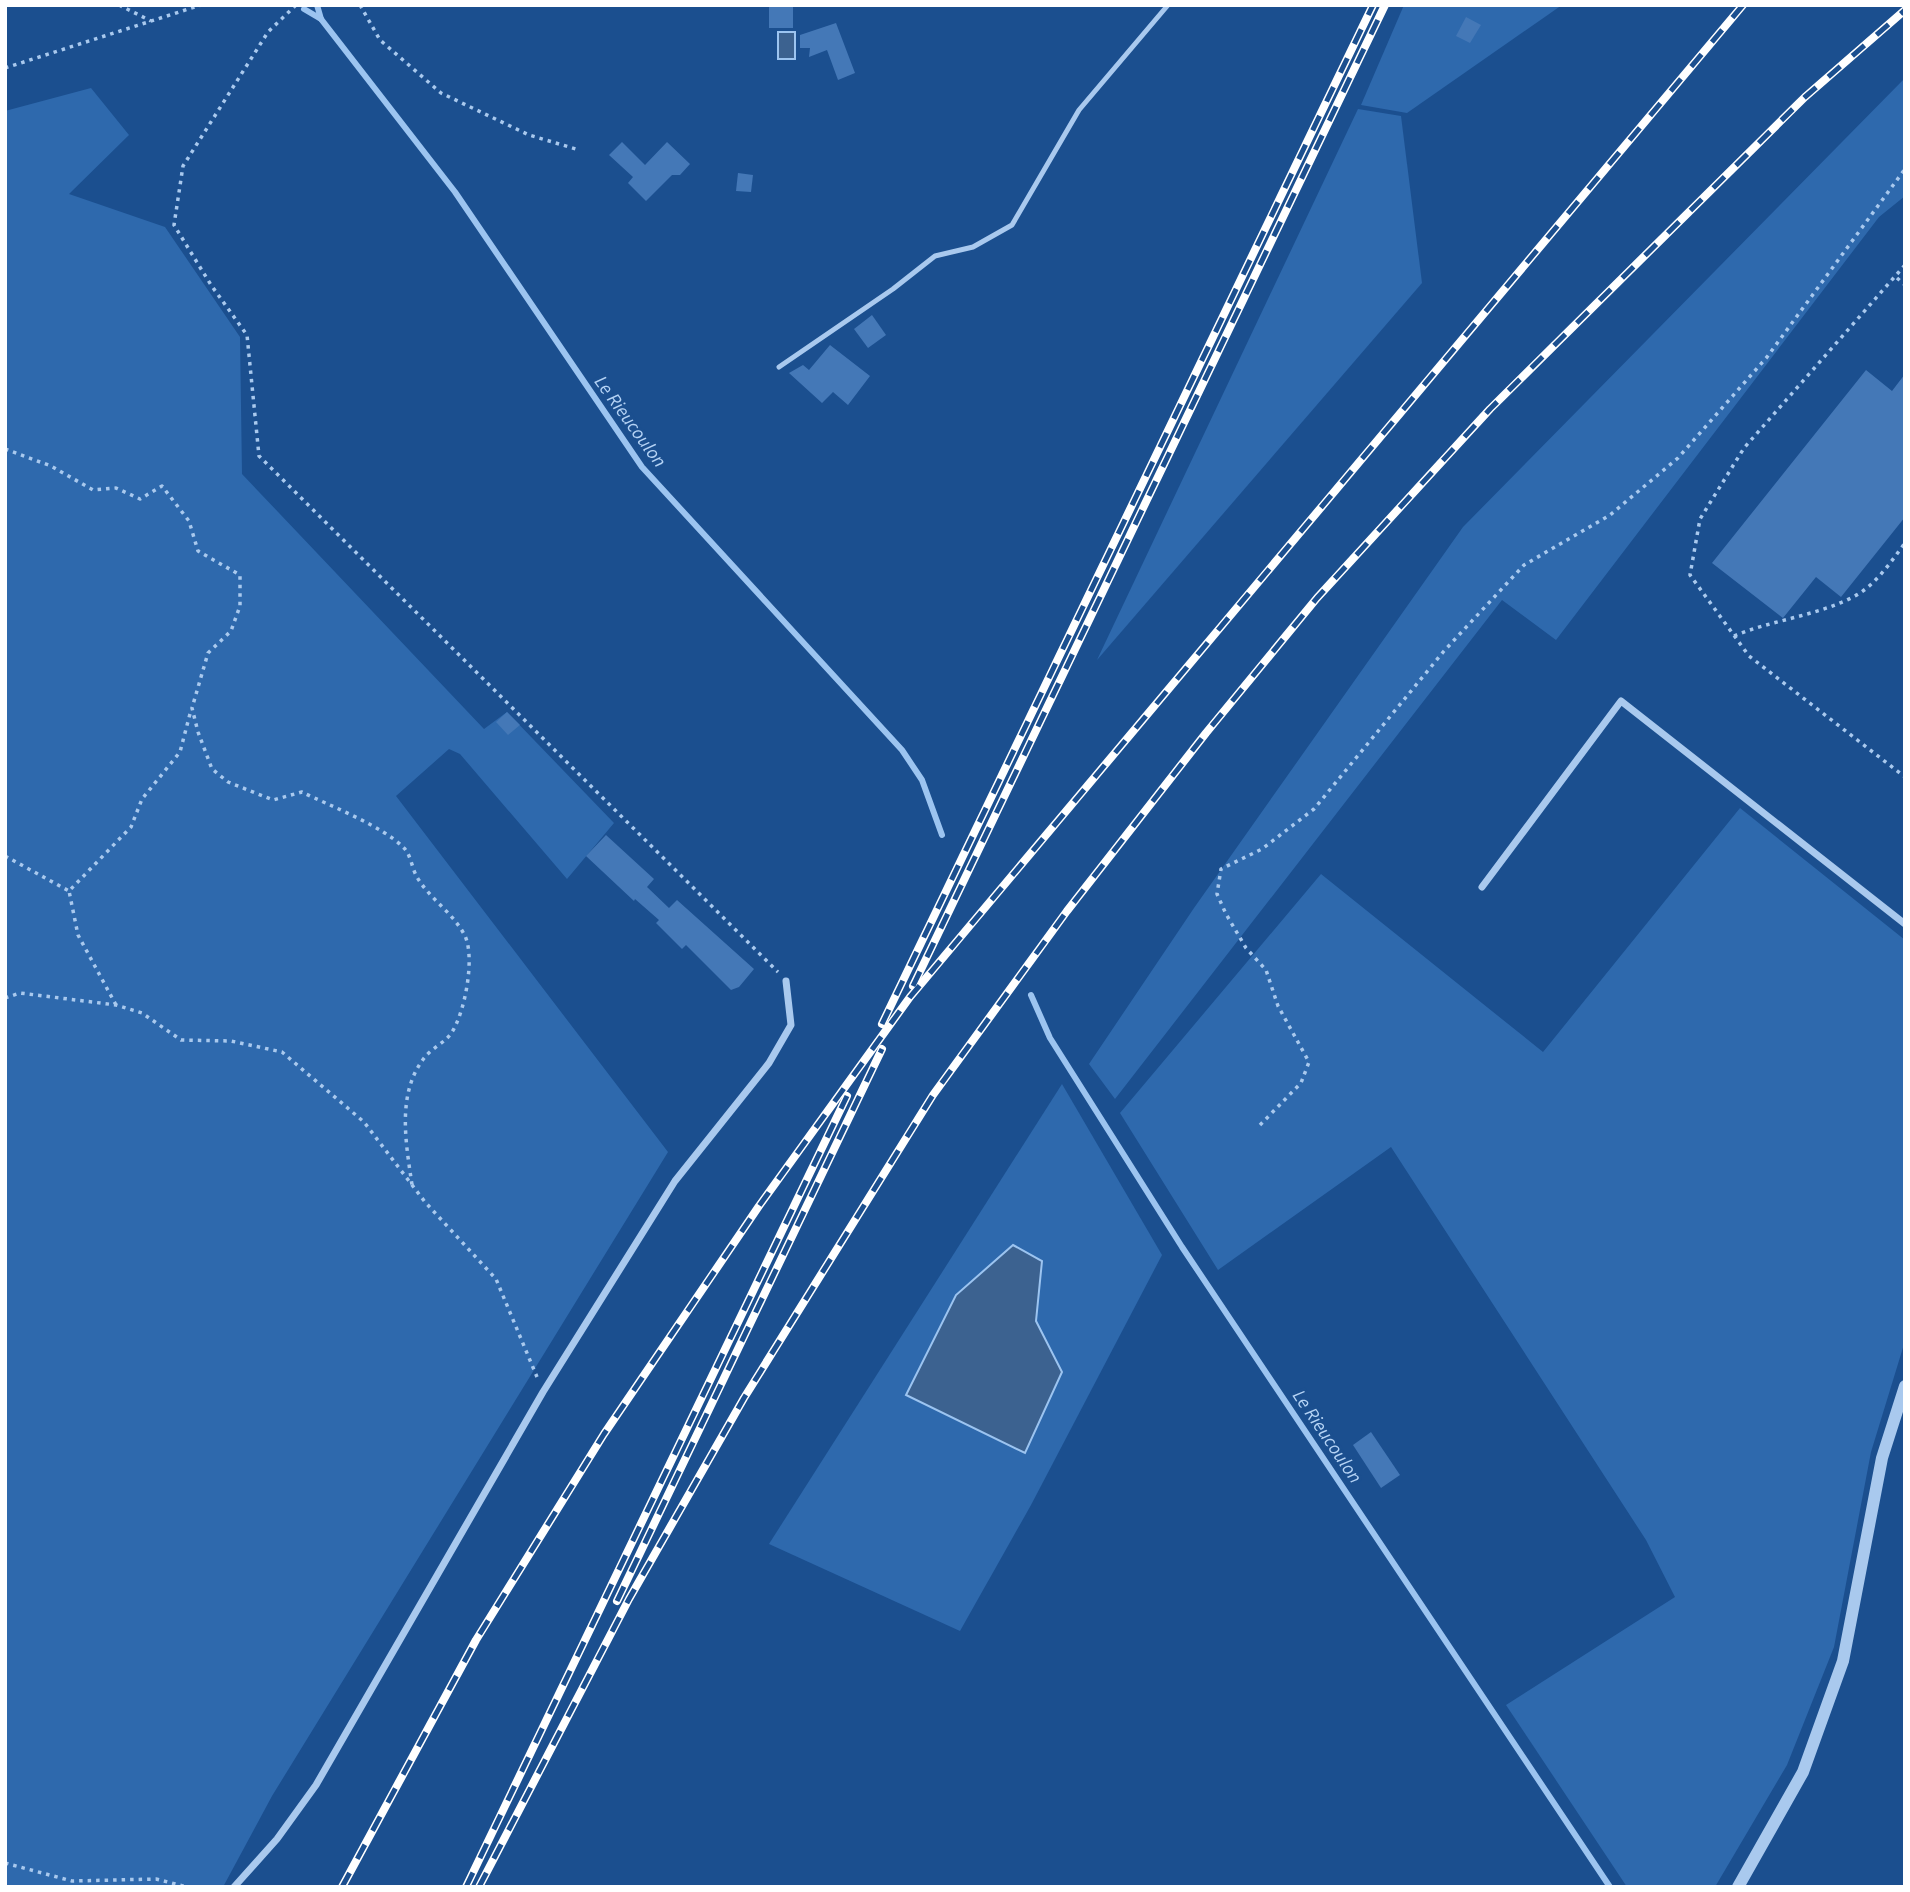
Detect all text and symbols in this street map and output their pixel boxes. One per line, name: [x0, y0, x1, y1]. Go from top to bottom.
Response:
water label: Le Rieucoulon: [587, 370, 672, 473]
water label: Le Rieucoulon: [1285, 1385, 1368, 1489]

